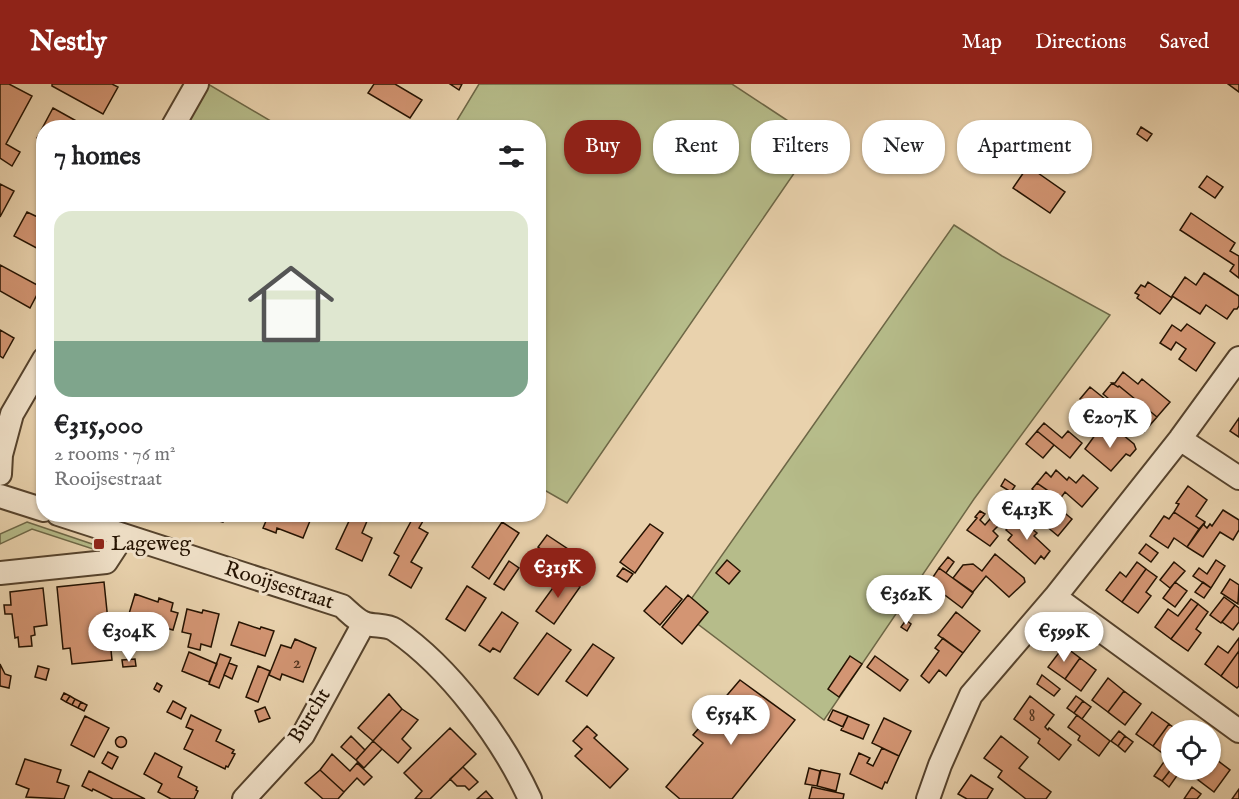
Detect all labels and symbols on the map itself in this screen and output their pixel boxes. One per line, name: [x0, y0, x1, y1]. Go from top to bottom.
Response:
pin: €207K: [1068, 398, 1152, 449]
pin: €413K: [985, 490, 1069, 541]
place label: Lageweg: [111, 531, 191, 558]
marker: Lageweg: [92, 537, 106, 551]
pin: €315K: [516, 548, 600, 599]
street label: Rooijsestraat: [221, 556, 337, 616]
pin: €362K: [864, 575, 948, 626]
pin: €304K: [87, 612, 171, 663]
pin: €599K: [1022, 612, 1106, 663]
house number: 2: [293, 652, 301, 675]
street label: Burcht: [283, 683, 337, 749]
pin: €554K: [689, 695, 773, 746]
house number: 8: [1028, 705, 1036, 728]

